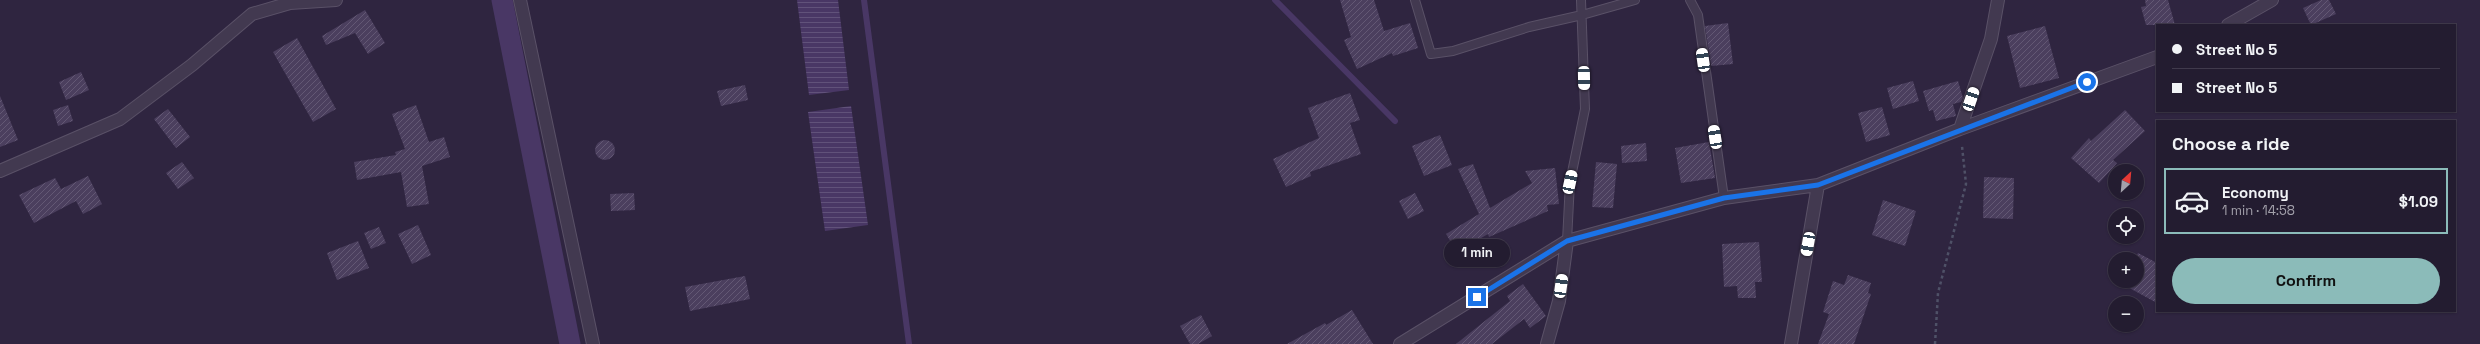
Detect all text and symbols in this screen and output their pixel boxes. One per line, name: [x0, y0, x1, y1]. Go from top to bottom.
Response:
text: Street No 5: [2196, 40, 2277, 59]
car: [1695, 47, 1711, 73]
car: [1578, 66, 1590, 90]
route start: [2078, 73, 2096, 91]
text: Street No 5: [2196, 78, 2277, 97]
car: [1961, 86, 1981, 112]
car: [1707, 124, 1723, 150]
text: Choose a ride: [2172, 132, 2290, 155]
north arrow: [2108, 164, 2144, 200]
map controls: [2108, 164, 2144, 332]
car: [1562, 169, 1578, 195]
icon: car: [2174, 183, 2210, 219]
text: Economy: [2222, 183, 2289, 202]
text: $1.09: [2399, 192, 2438, 211]
text: 1 min · 14:58: [2222, 202, 2295, 219]
button: locate: [2108, 208, 2144, 244]
car: [1800, 231, 1816, 257]
callout: 1 min: [1444, 239, 1510, 267]
text: 1 min: [1461, 244, 1493, 261]
button: +: [2108, 252, 2144, 288]
button: Confirm: [2172, 258, 2440, 304]
car: [1553, 273, 1569, 299]
route end: [1468, 288, 1486, 306]
button: −: [2108, 296, 2144, 332]

